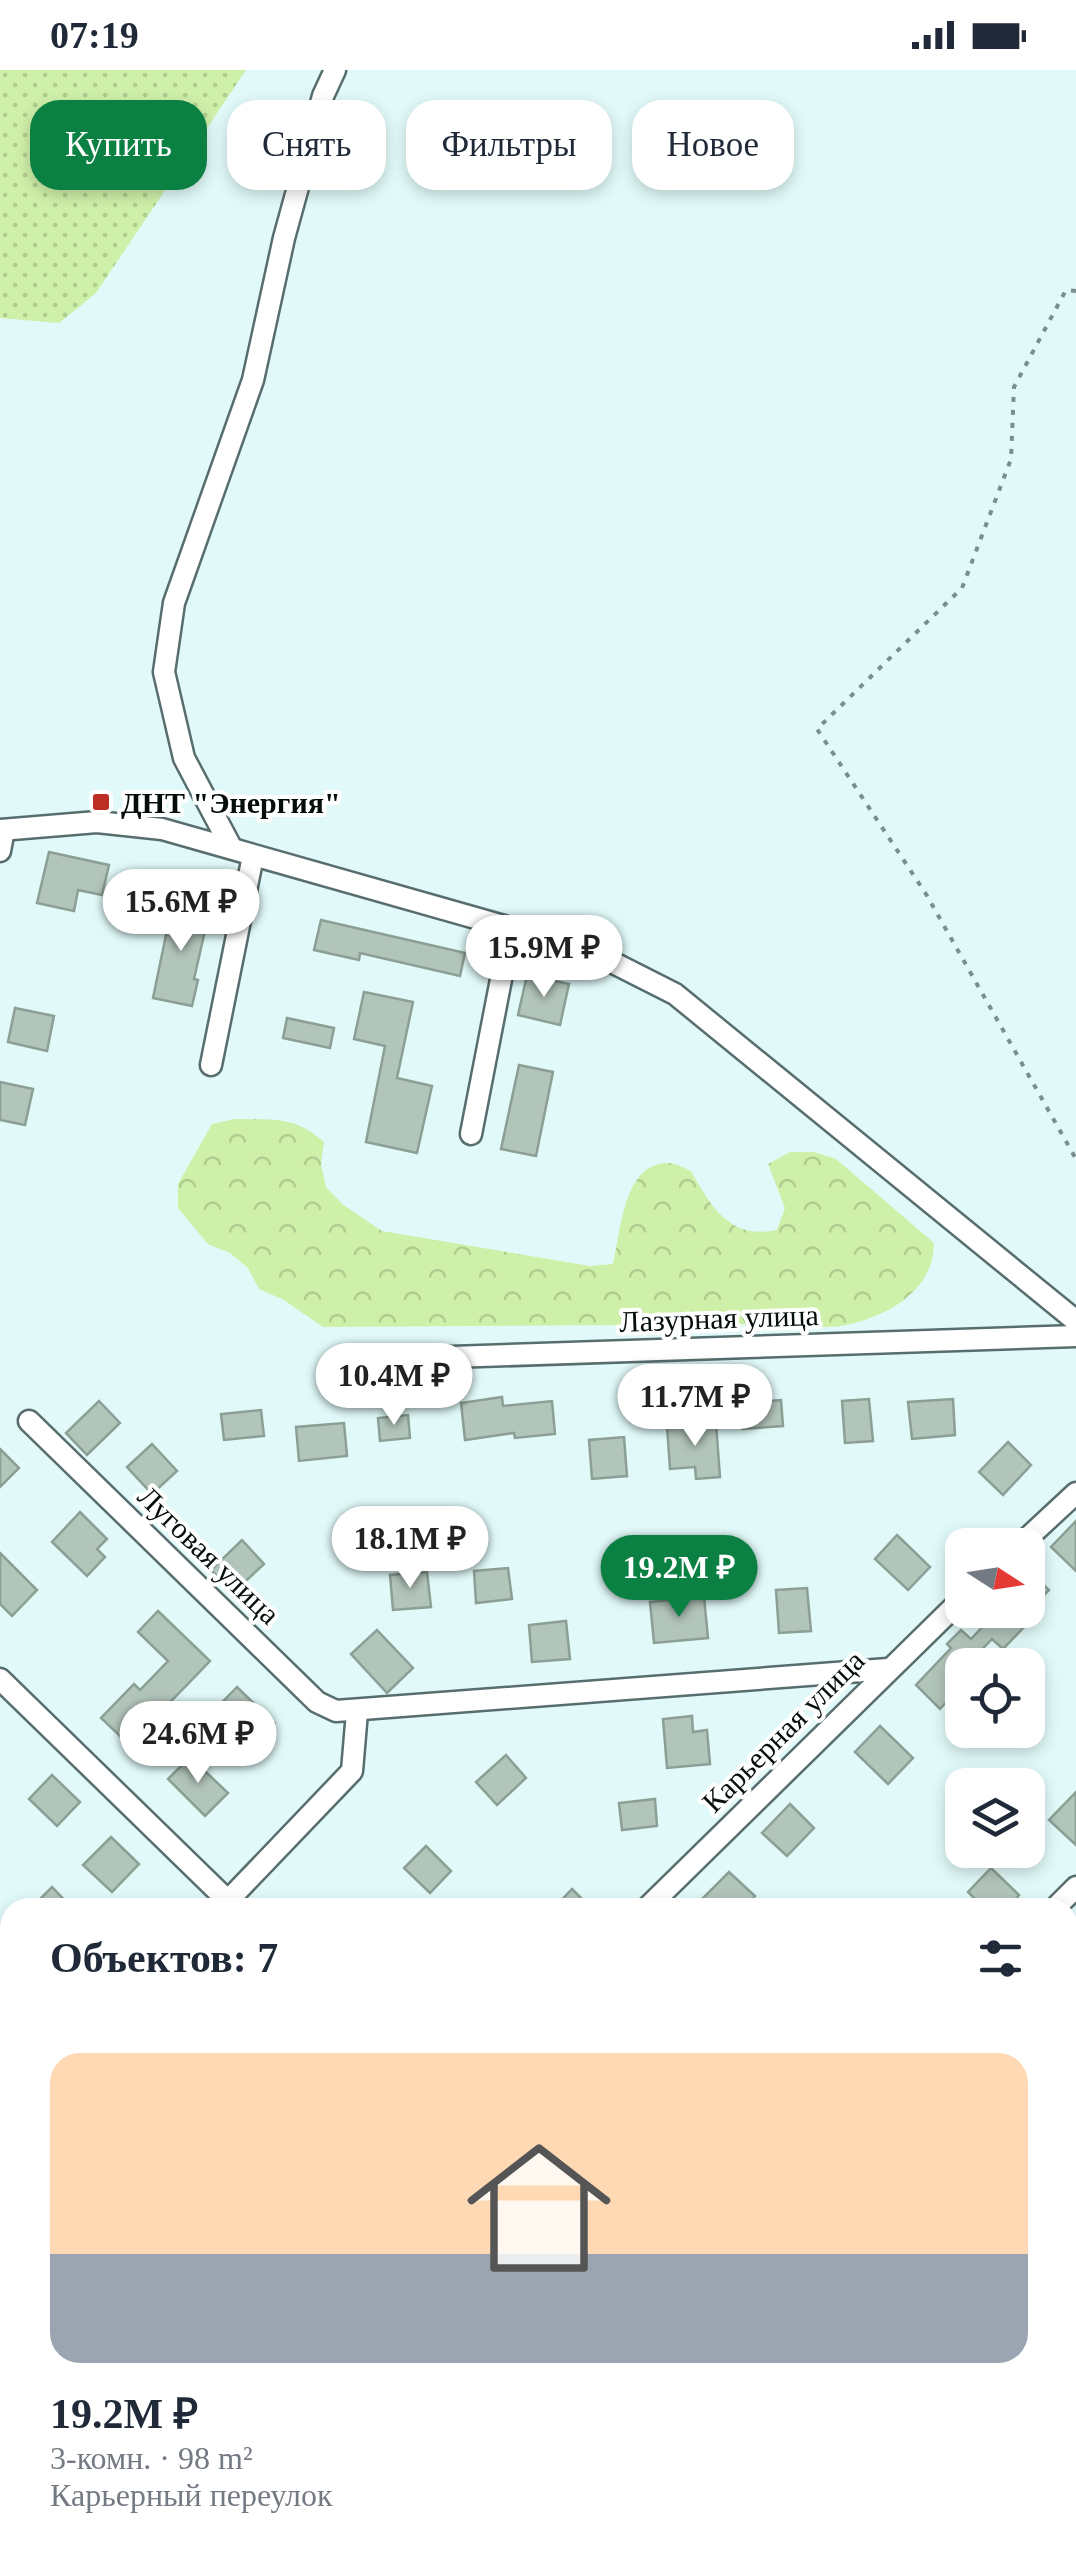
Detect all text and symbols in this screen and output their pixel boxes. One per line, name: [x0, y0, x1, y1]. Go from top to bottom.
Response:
text: 07:19: [50, 14, 139, 56]
chip: Купить: [30, 100, 207, 190]
chip: Снять: [227, 100, 386, 190]
chip: Фильтры: [406, 100, 612, 190]
chip: Новое: [632, 100, 794, 190]
place label: ДНТ "Энергия": [121, 786, 341, 819]
marker: ДНТ "Энергия": [90, 791, 112, 813]
pin: 15.6M ₽: [89, 869, 273, 954]
text: 15.6M ₽: [125, 883, 237, 919]
pin: 15.9M ₽: [452, 915, 636, 1000]
text: 15.9M ₽: [488, 929, 600, 965]
street label: Лазурная улица: [619, 1298, 819, 1338]
pin: 10.4M ₽: [302, 1343, 486, 1428]
text: 10.4M ₽: [338, 1357, 450, 1393]
pin: 11.7M ₽: [603, 1364, 787, 1449]
text: 11.7M ₽: [639, 1378, 751, 1414]
street label: Луговая улица: [131, 1479, 287, 1631]
pin: 18.1M ₽: [318, 1506, 502, 1591]
text: 18.1M ₽: [354, 1520, 466, 1556]
north arrow: [945, 1528, 1045, 1628]
map controls: [945, 1528, 1045, 1868]
pin: 19.2M ₽: [587, 1535, 771, 1620]
text: 19.2M ₽: [623, 1549, 735, 1585]
street label: Карьерная улица: [695, 1643, 871, 1819]
button: locate: [945, 1648, 1045, 1748]
pin: 24.6M ₽: [106, 1701, 290, 1786]
text: 24.6M ₽: [142, 1715, 254, 1751]
button: layers: [945, 1768, 1045, 1868]
icon: filters: [973, 1931, 1028, 1986]
text: Объектов: 7: [50, 1935, 278, 1981]
icon: home: [449, 2118, 629, 2298]
text: 19.2M ₽: [50, 2391, 198, 2437]
text: 3-комн. · 98 m²: [50, 2440, 252, 2476]
text: Карьерный переулок: [50, 2477, 333, 2513]

